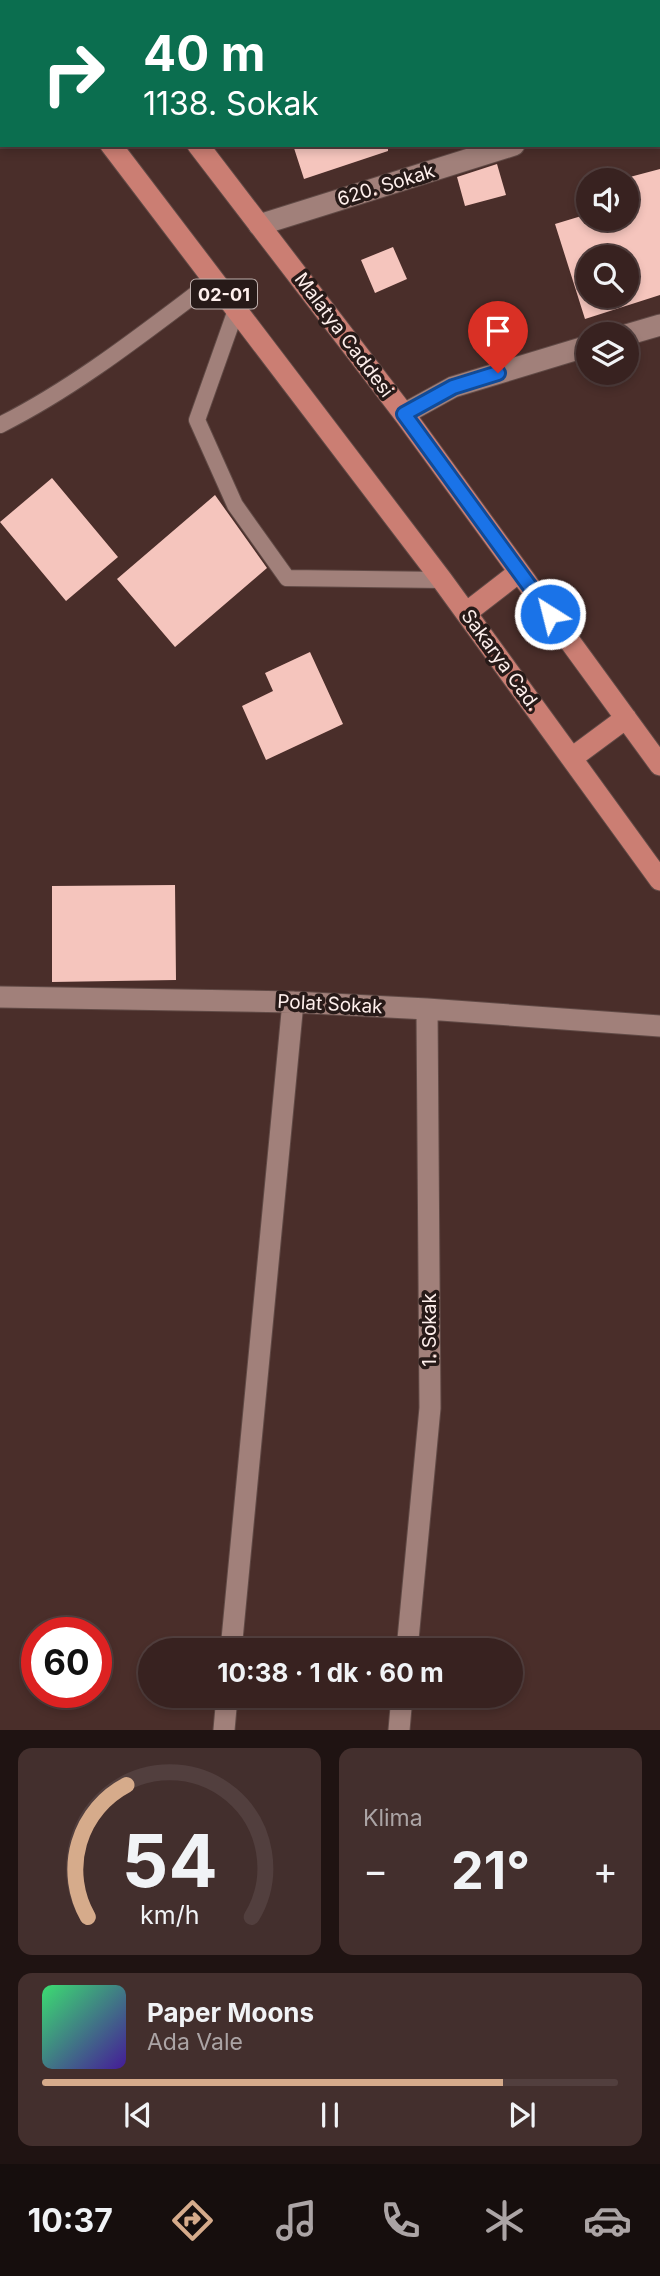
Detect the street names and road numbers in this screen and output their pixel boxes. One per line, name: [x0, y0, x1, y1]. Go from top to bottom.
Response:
street label: 620. Sokak: [334, 159, 438, 211]
street label: Malatya Caddesi: [290, 268, 398, 402]
road number: 02-01: [191, 280, 257, 308]
street label: Sakarya Cad.: [457, 605, 545, 715]
street label: Polat Sokak: [277, 990, 384, 1018]
street label: 1. Sokak: [418, 1293, 441, 1367]

